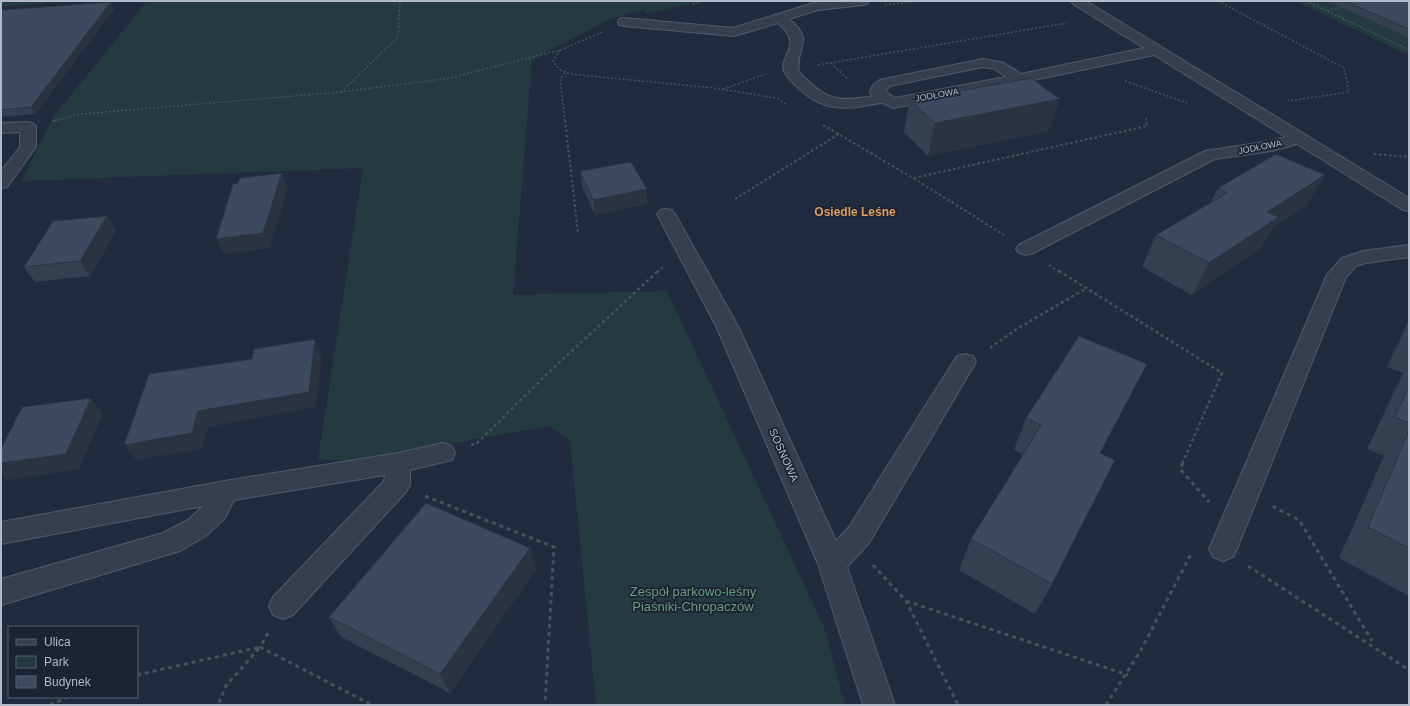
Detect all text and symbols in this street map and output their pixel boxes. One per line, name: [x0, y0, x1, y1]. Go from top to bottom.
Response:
street label: JODŁOWA: [914, 86, 960, 104]
street label: JODŁOWA: [1237, 138, 1283, 156]
district label: Osiedle Leśne: [814, 205, 896, 219]
street label: SOSNOWA: [767, 427, 801, 484]
park label: Zespół parkowo-leśny Piaśniki-Chropaczów: [630, 584, 757, 614]
legend: [8, 626, 138, 698]
text: Ulica: [44, 635, 71, 649]
text: Park: [44, 655, 70, 669]
text: Budynek: [44, 675, 92, 689]

